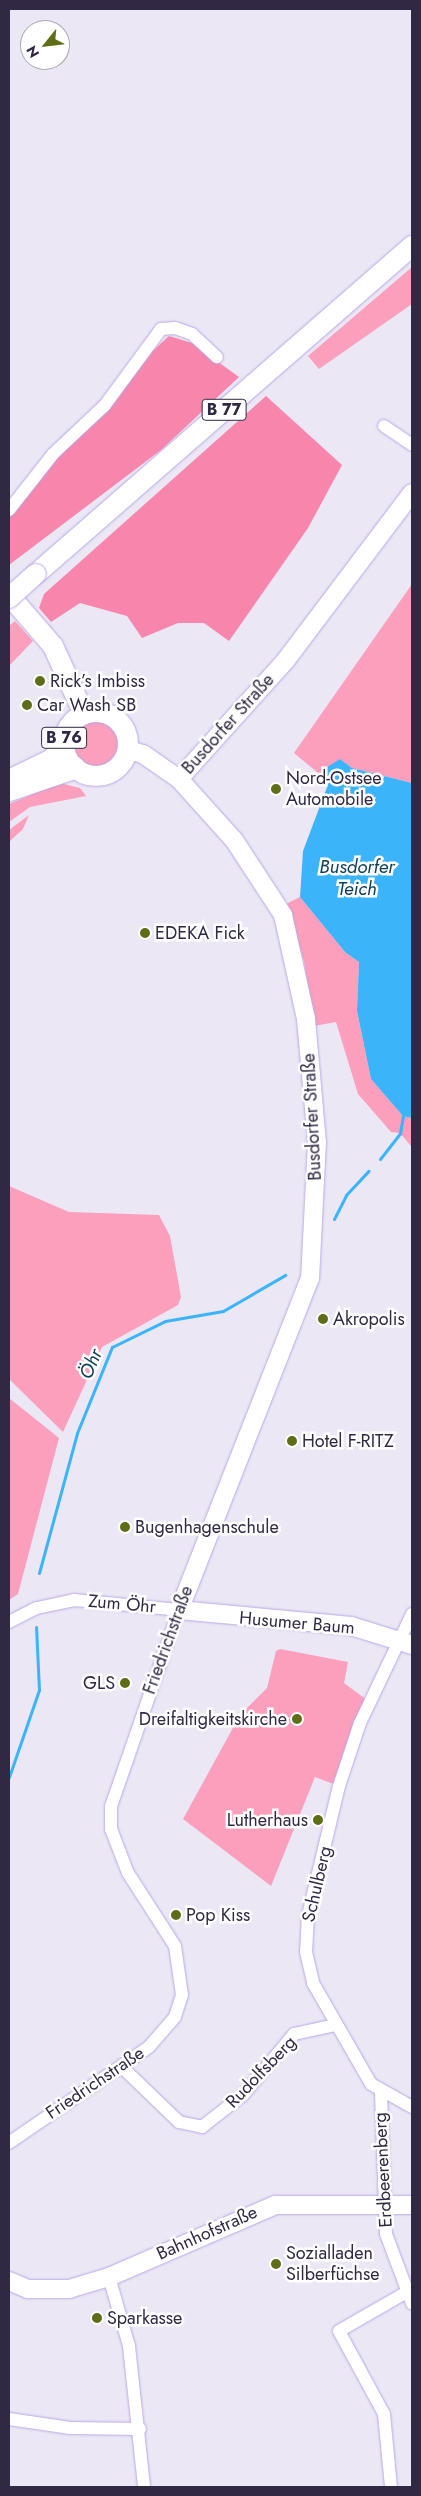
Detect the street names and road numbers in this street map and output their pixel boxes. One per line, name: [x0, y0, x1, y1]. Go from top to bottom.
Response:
road number: B 77: [202, 396, 246, 424]
street label: Busdorfer Straße: [177, 669, 279, 779]
road number: B 76: [40, 724, 88, 751]
street label: Busdorfer Straße: [298, 1053, 326, 1181]
street label: Friedrichstraße: [138, 1583, 198, 1697]
street label: Zum Öhr: [87, 1590, 157, 1618]
street label: Husumer Baum: [238, 1607, 356, 1639]
street label: Schulberg: [298, 1844, 336, 1924]
street label: Rudolfsberg: [221, 2031, 301, 2113]
street label: Friedrichstraße: [42, 2042, 148, 2124]
street label: Erdbeerenberg: [369, 2112, 397, 2228]
street label: Bahnhofstraße: [153, 2201, 261, 2265]

